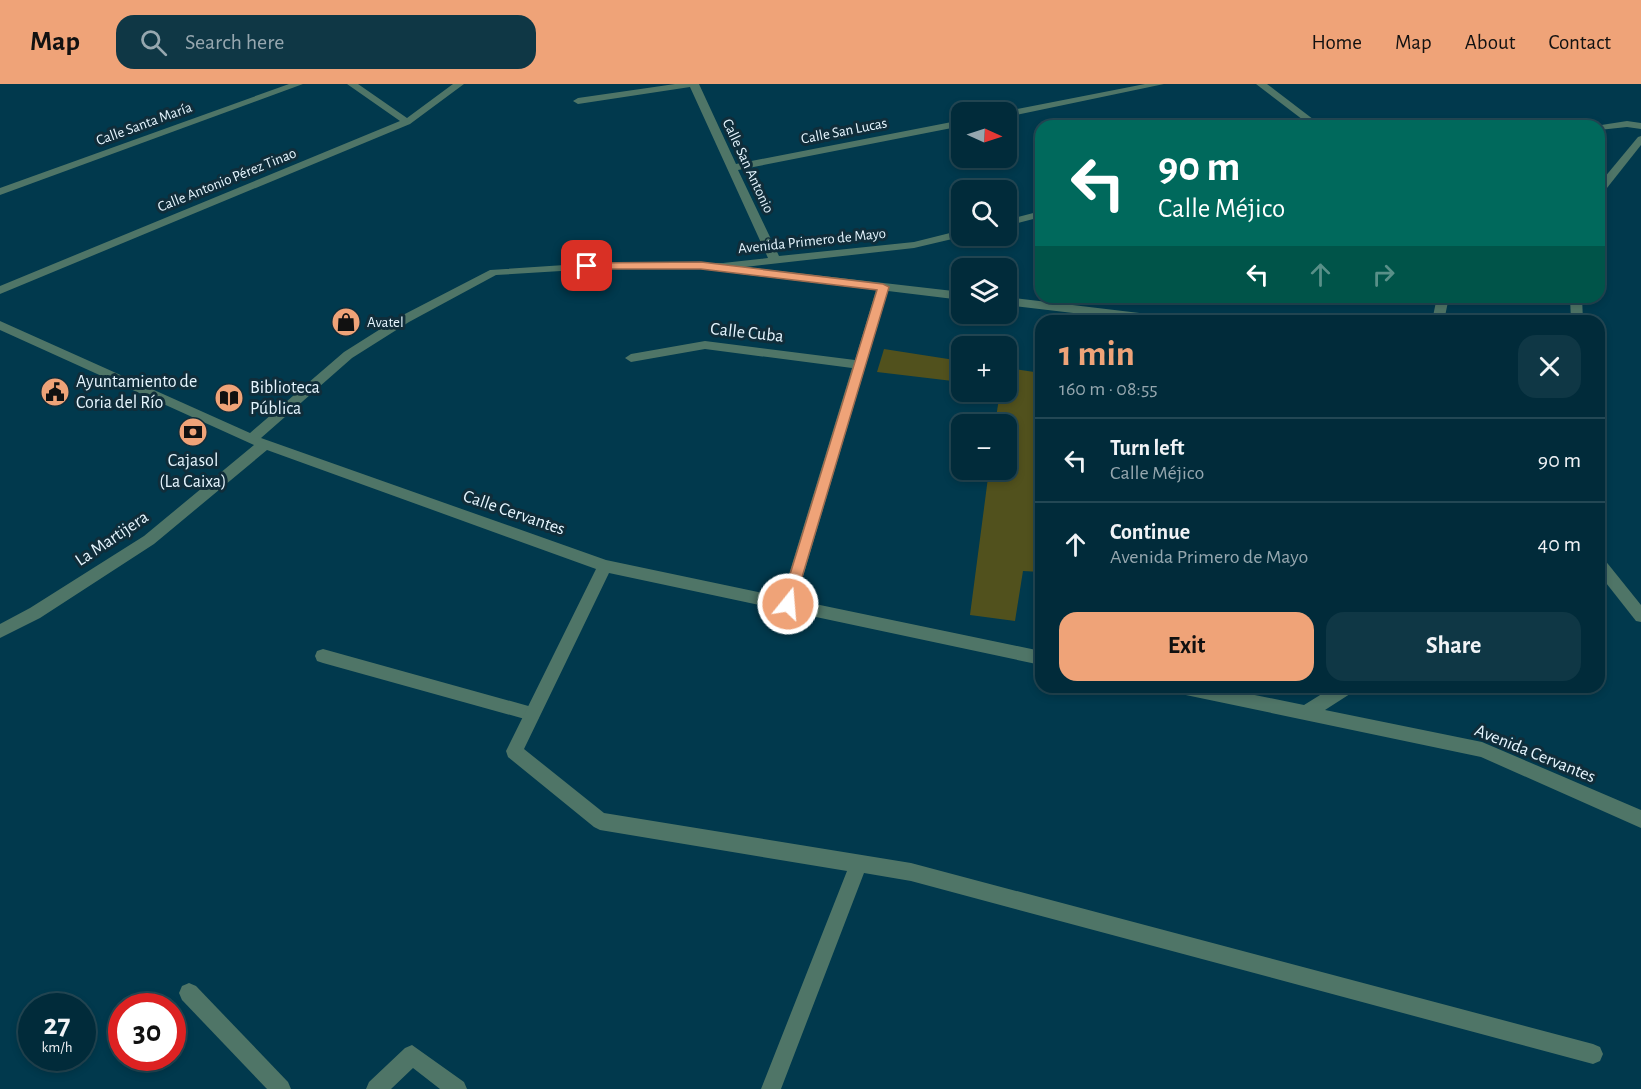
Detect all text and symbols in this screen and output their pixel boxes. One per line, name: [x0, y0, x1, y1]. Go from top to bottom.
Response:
search box: [116, 15, 536, 69]
icon: search: [137, 26, 170, 59]
text: Map: [30, 28, 80, 56]
text: Search here: [185, 31, 284, 53]
text: Home: [1311, 32, 1362, 53]
text: Map: [1395, 32, 1432, 53]
text: About: [1465, 32, 1515, 53]
text: Contact: [1548, 32, 1611, 53]
street label: Calle Santa María: [94, 100, 194, 148]
north arrow: [951, 102, 1017, 168]
map controls: [951, 102, 1017, 480]
street label: Calle San Lucas: [800, 115, 888, 147]
street label: Calle San Antonio: [720, 117, 776, 215]
icon: left: [1059, 144, 1137, 222]
street label: Calle Antonio Pérez Tinao: [155, 145, 299, 215]
text: 90 m: [1158, 146, 1240, 188]
button: search: [951, 180, 1017, 246]
text: Calle Méjico: [1158, 195, 1285, 222]
street label: Avenida Primero de Mayo: [737, 226, 887, 256]
pin: [561, 240, 612, 291]
icon: arrive: [570, 249, 603, 282]
button: layers: [951, 258, 1017, 324]
icon: left: [1241, 258, 1274, 291]
icon: ahead: [1304, 258, 1337, 291]
icon: right: [1367, 258, 1400, 291]
shop icon: Avatel: [330, 306, 362, 338]
place label: Avatel: [367, 315, 404, 330]
street label: Calle Cuba: [709, 320, 785, 346]
button: close: [1518, 335, 1581, 398]
button: +: [951, 336, 1017, 402]
text: 1 min: [1059, 336, 1135, 372]
place label: Ayuntamiento de Coria del Río: [76, 373, 197, 412]
public building icon: Ayuntamiento de Coria del Río: [39, 376, 71, 408]
place label: Biblioteca Pública: [250, 379, 320, 418]
text: 160 m · 08:55: [1059, 379, 1158, 399]
library icon: Biblioteca Pública: [213, 382, 245, 414]
button: −: [951, 414, 1017, 480]
bank icon: Cajasol (La Caixa): [177, 416, 209, 448]
text: Turn left: [1110, 437, 1184, 459]
icon: left: [1059, 444, 1092, 477]
text: 90 m: [1538, 449, 1581, 471]
place label: Cajasol (La Caixa): [159, 452, 227, 491]
text: Calle Méjico: [1110, 463, 1204, 483]
street label: Calle Cervantes: [461, 487, 567, 539]
street label: La Martijera: [72, 508, 152, 570]
text: Continue: [1110, 521, 1190, 543]
icon: ahead: [1059, 528, 1092, 561]
text: 40 m: [1538, 533, 1581, 555]
text: Avenida Primero de Mayo: [1110, 547, 1308, 567]
position arrow: [756, 572, 820, 636]
button: Exit: [1059, 612, 1314, 681]
button: Share: [1326, 612, 1581, 681]
street label: Avenida Cervantes: [1472, 722, 1598, 786]
speed limit sign: 30: [108, 993, 186, 1071]
text: 27: [43, 1010, 71, 1040]
text: km/h: [42, 1040, 72, 1055]

